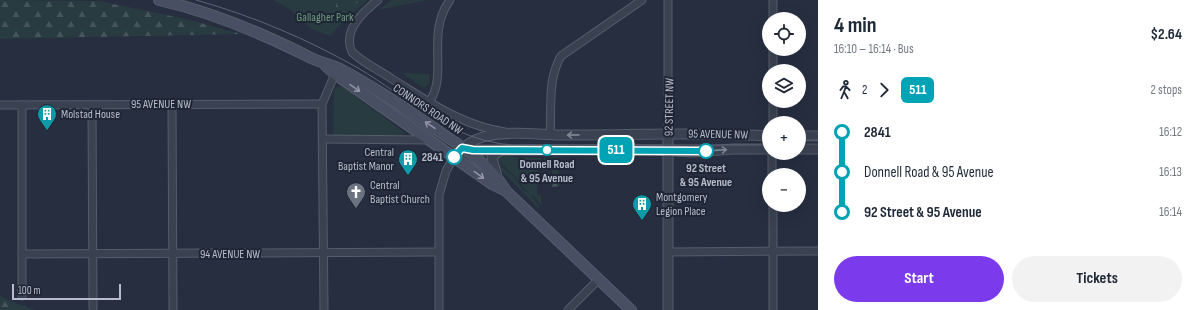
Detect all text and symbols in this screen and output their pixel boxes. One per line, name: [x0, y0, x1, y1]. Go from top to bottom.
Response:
park label: Gallagher Park: [296, 10, 354, 25]
map controls: [762, 12, 806, 212]
button: locate: [762, 12, 806, 56]
text: 4 min: [834, 12, 877, 39]
text: $2.64: [1150, 25, 1182, 44]
text: 16:10 – 16:14 · Bus: [834, 41, 914, 57]
button: layers: [762, 64, 806, 108]
street label: 92 STREET NW: [661, 78, 678, 136]
icon: walk: [834, 79, 856, 101]
icon: forward: [873, 79, 895, 101]
street label: CONNORS ROAD NW: [390, 81, 465, 138]
text: 511: [909, 81, 926, 98]
text: 2: [862, 82, 867, 98]
text: 2 stops: [1151, 82, 1182, 98]
one-way arrow: [349, 84, 360, 92]
street label: 95 AVENUE NW: [131, 97, 191, 112]
building icon: Molstad House: [36, 103, 58, 131]
place label: Molstad House: [61, 107, 120, 122]
button: +: [762, 116, 806, 160]
one-way arrow: [425, 121, 436, 129]
text: 2841: [864, 123, 891, 142]
text: 16:12: [1159, 124, 1182, 140]
street label: 95 AVENUE NW: [688, 126, 748, 143]
one-way arrow: [567, 131, 580, 139]
line badge: 511: [593, 137, 639, 163]
text: 511: [607, 141, 625, 158]
marker: 92 Street & 95 Avenue: [698, 143, 714, 159]
marker: Donnell Road & 95 Avenue: [541, 144, 553, 156]
place label: Central Baptist Manor: [338, 145, 395, 174]
one-way arrow: [714, 146, 727, 153]
building icon: Central Baptist Manor: [397, 148, 419, 176]
marker: 2841: [446, 149, 462, 165]
place label: 2841: [422, 150, 443, 165]
place label: Donnell Road & 95 Avenue: [519, 157, 575, 186]
place label: 92 Street & 95 Avenue: [680, 161, 732, 190]
text: Donnell Road & 95 Avenue: [864, 163, 994, 182]
text: 16:13: [1159, 164, 1182, 180]
button: −: [762, 168, 806, 212]
one-way arrow: [474, 171, 485, 179]
place label: Central Baptist Church: [370, 178, 430, 207]
church icon: Central Baptist Church: [345, 181, 367, 209]
place label: Montgomery Legion Place: [656, 190, 708, 219]
building icon: Montgomery Legion Place: [631, 193, 653, 221]
text: 92 Street & 95 Avenue: [864, 203, 982, 222]
text: 16:14: [1159, 204, 1182, 220]
street label: 94 AVENUE NW: [200, 247, 260, 262]
button: Start: [834, 256, 1004, 302]
button: Tickets: [1012, 256, 1182, 302]
scale bar: [12, 282, 121, 301]
text: 100 m: [18, 284, 40, 297]

